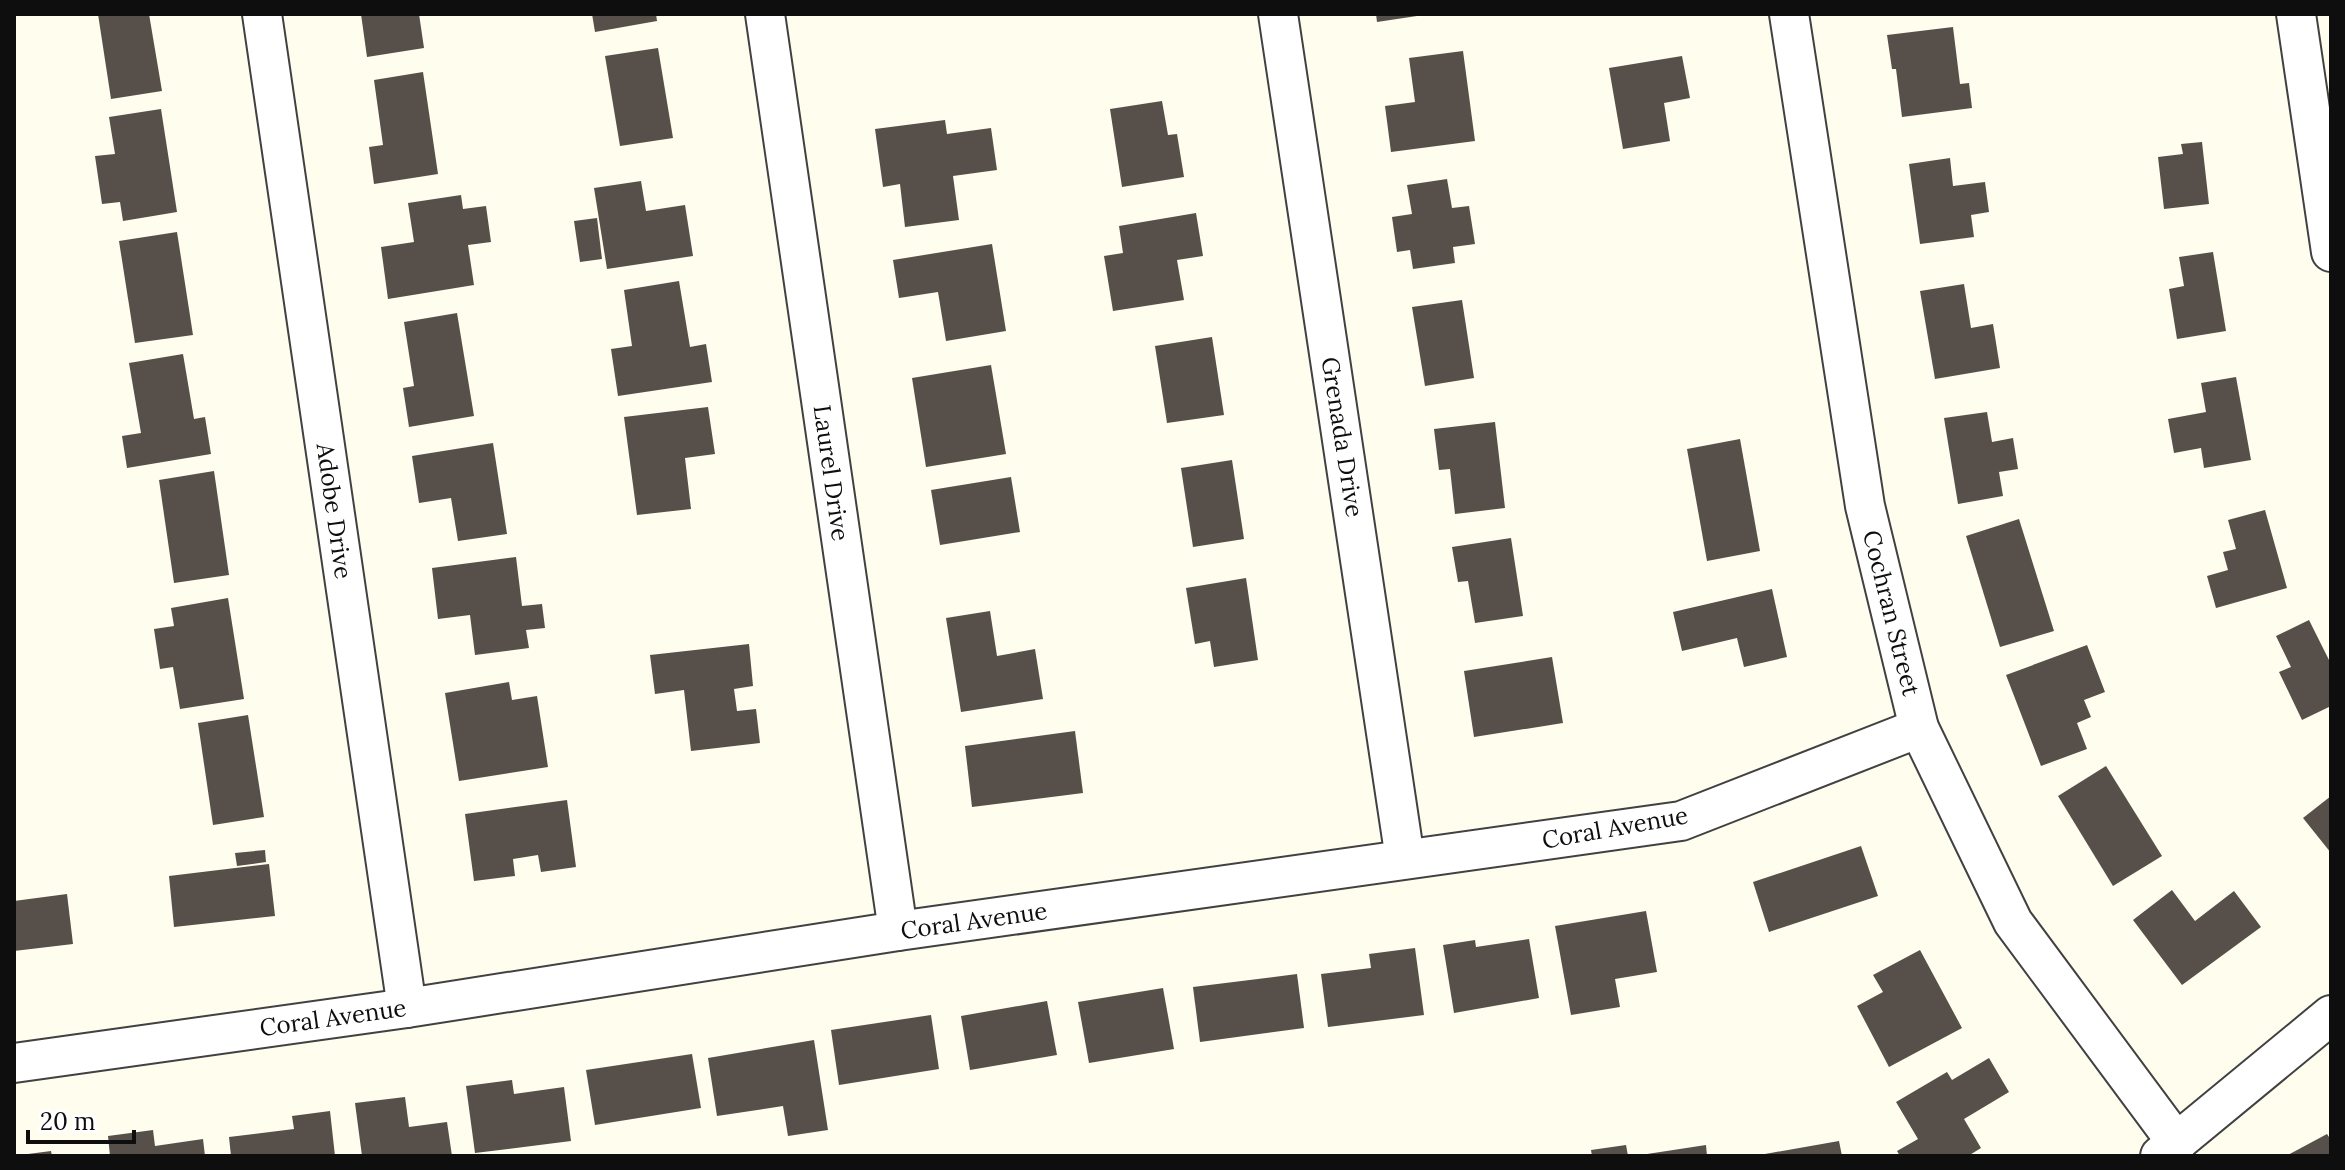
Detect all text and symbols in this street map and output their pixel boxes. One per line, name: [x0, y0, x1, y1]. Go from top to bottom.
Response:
street label: Grenada Drive: [1315, 355, 1370, 519]
street label: Laurel Drive: [807, 403, 856, 543]
street label: Adobe Drive: [309, 440, 359, 581]
street label: Cochran Street: [1856, 527, 1927, 700]
street label: Coral Avenue: [1539, 799, 1690, 856]
street label: Coral Avenue: [899, 895, 1049, 946]
street label: Coral Avenue: [258, 992, 408, 1043]
scale bar: [28, 1094, 134, 1144]
text: 20 m: [40, 1106, 96, 1137]

